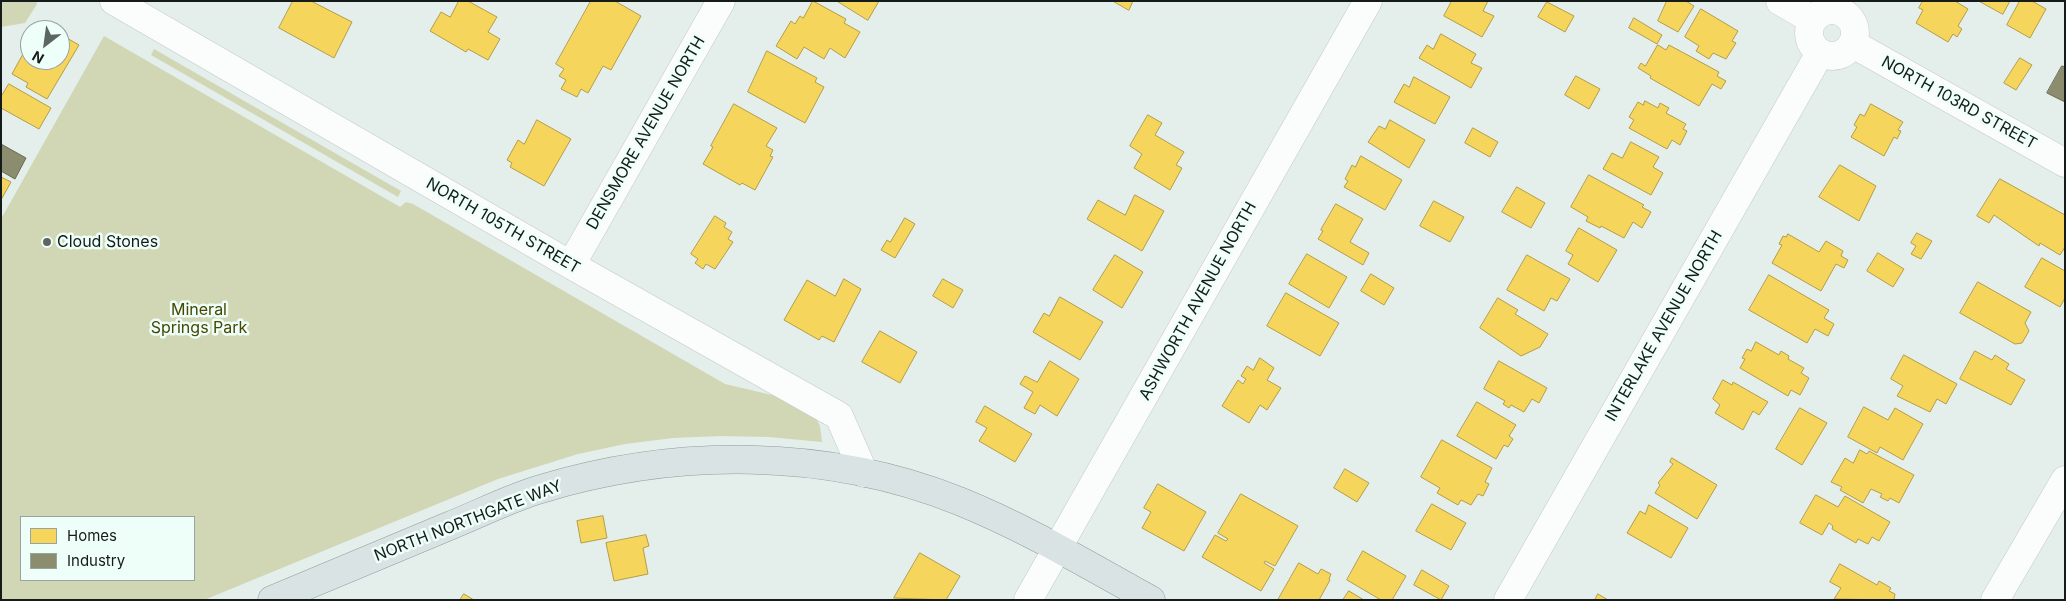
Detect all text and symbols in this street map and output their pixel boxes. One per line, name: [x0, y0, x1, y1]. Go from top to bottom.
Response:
north arrow: [20, 20, 70, 70]
street label: DENSMORE AVENUE NORTH: [583, 33, 709, 233]
text: N: [29, 48, 47, 68]
street label: NORTH 103RD STREET: [1878, 52, 2040, 154]
street label: NORTH 105TH STREET: [423, 174, 583, 278]
street label: ASHWORTH AVENUE NORTH: [1135, 199, 1261, 403]
street label: INTERLAKE AVENUE NORTH: [1601, 227, 1727, 425]
place label: Cloud Stones: [57, 232, 158, 252]
marker: Cloud Stones: [41, 236, 53, 248]
park label: Mineral Springs Park: [151, 300, 247, 338]
street label: NORTH NORTHGATE WAY: [371, 476, 565, 566]
legend: [20, 516, 195, 581]
text: Homes: [67, 526, 117, 545]
text: Industry: [67, 551, 125, 570]

